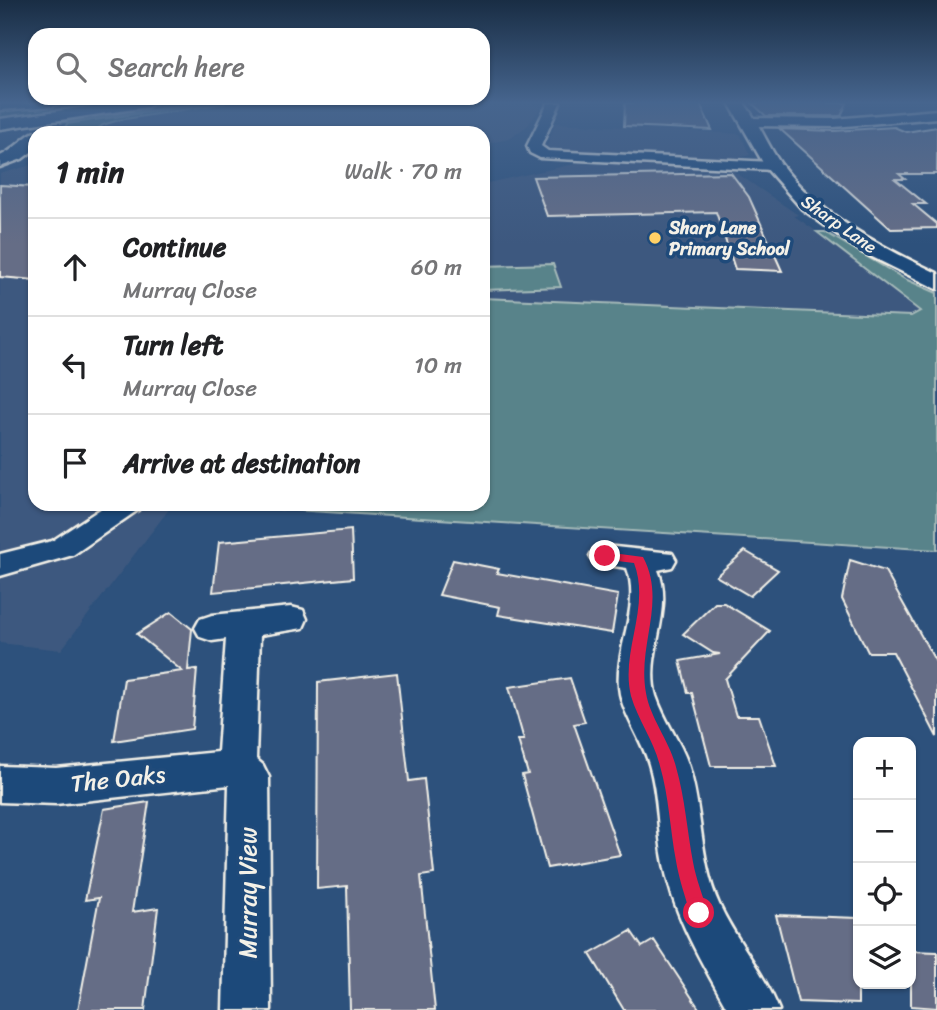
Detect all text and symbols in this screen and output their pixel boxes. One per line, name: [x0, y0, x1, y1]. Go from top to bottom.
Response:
search box: [28, 28, 490, 105]
text: Search here: [108, 44, 245, 90]
icon: search: [52, 48, 90, 86]
text: 1 min: [56, 145, 124, 199]
text: Walk · 70 m: [345, 151, 462, 192]
street label: Sharp Lane: [794, 186, 884, 262]
place label: Sharp Lane Primary School: [668, 212, 791, 265]
text: Continue: [123, 224, 226, 270]
marker: Sharp Lane Primary School: [647, 230, 663, 246]
text: 60 m: [411, 247, 462, 288]
icon: ahead: [56, 248, 94, 286]
text: Murray Close: [123, 270, 257, 311]
text: Turn left: [123, 322, 223, 368]
text: 10 m: [414, 345, 462, 386]
icon: left: [56, 346, 94, 384]
text: Murray Close: [123, 368, 257, 409]
text: Arrive at destination: [123, 440, 360, 486]
icon: arrive: [56, 444, 94, 482]
route end: [589, 540, 620, 571]
map controls: [853, 737, 916, 989]
button: +: [853, 737, 916, 800]
street label: The Oaks: [69, 753, 167, 805]
button: −: [853, 800, 916, 863]
street label: Murray View: [227, 827, 269, 959]
button: locate: [853, 863, 916, 926]
route start: [683, 897, 714, 928]
button: layers: [853, 926, 916, 989]

